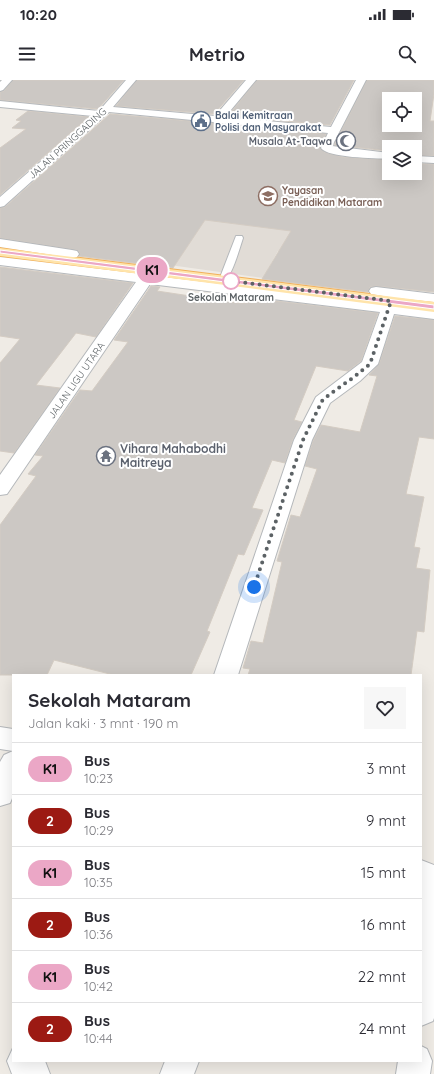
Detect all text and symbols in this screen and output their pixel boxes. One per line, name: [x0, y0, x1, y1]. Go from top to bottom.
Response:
text: 10:20: [20, 5, 57, 24]
icon: menu: [16, 43, 38, 65]
text: Metrio: [189, 43, 245, 66]
icon: search: [396, 43, 418, 65]
map controls: [382, 92, 422, 180]
button: locate: [382, 92, 422, 132]
street label: JALAN PRINGGADING: [26, 105, 109, 182]
place label: Balai Kemitraan Polisi dan Masyarakat: [215, 109, 322, 134]
public building icon: Balai Kemitraan Polisi dan Masyarakat: [190, 110, 212, 132]
mosque icon: Musala At-Taqwa: [335, 130, 357, 152]
place label: Musala At-Taqwa: [249, 135, 332, 148]
button: layers: [382, 140, 422, 180]
place label: Yayasan Pendidikan Mataram: [282, 184, 382, 209]
school or university icon: Yayasan Pendidikan Mataram: [257, 185, 279, 207]
line badge: K1: [134, 257, 170, 283]
text: K1: [145, 261, 159, 279]
marker: Sekolah Mataram: [222, 272, 240, 290]
place label: Sekolah Mataram: [188, 291, 274, 304]
street label: JALAN LIGU UTARA: [45, 339, 108, 421]
place label: Vihara Mahabodhi Maitreya: [120, 441, 226, 470]
temple icon: Vihara Mahabodhi Maitreya: [95, 445, 117, 467]
your location: [244, 577, 264, 597]
button: heart: [364, 687, 406, 729]
text: Sekolah Mataram: [28, 688, 191, 712]
text: Jalan kaki · 3 mnt · 190 m: [28, 715, 178, 731]
text: Bus: [84, 751, 110, 770]
text: 3 mnt: [367, 759, 406, 778]
text: K1: [43, 760, 57, 778]
text: 10:23: [84, 770, 113, 786]
text: Bus: [84, 803, 110, 822]
text: 9 mnt: [366, 811, 406, 830]
text: 2: [46, 812, 54, 830]
text: 10:29: [84, 822, 113, 838]
text: Bus: [84, 855, 110, 874]
text: 15 mnt: [361, 863, 406, 882]
text: K1: [43, 864, 57, 882]
text: 10:35: [84, 874, 113, 890]
text: Bus: [84, 907, 110, 926]
text: 16 mnt: [361, 915, 406, 934]
text: 2: [46, 916, 54, 934]
text: 10:36: [84, 926, 113, 942]
text: Bus: [84, 959, 110, 978]
text: 22 mnt: [358, 967, 406, 986]
text: K1: [43, 968, 57, 986]
text: 10:42: [84, 978, 113, 994]
text: Bus: [84, 1011, 110, 1030]
text: 24 mnt: [358, 1019, 406, 1038]
text: 2: [46, 1020, 54, 1038]
text: 10:44: [84, 1030, 113, 1046]

